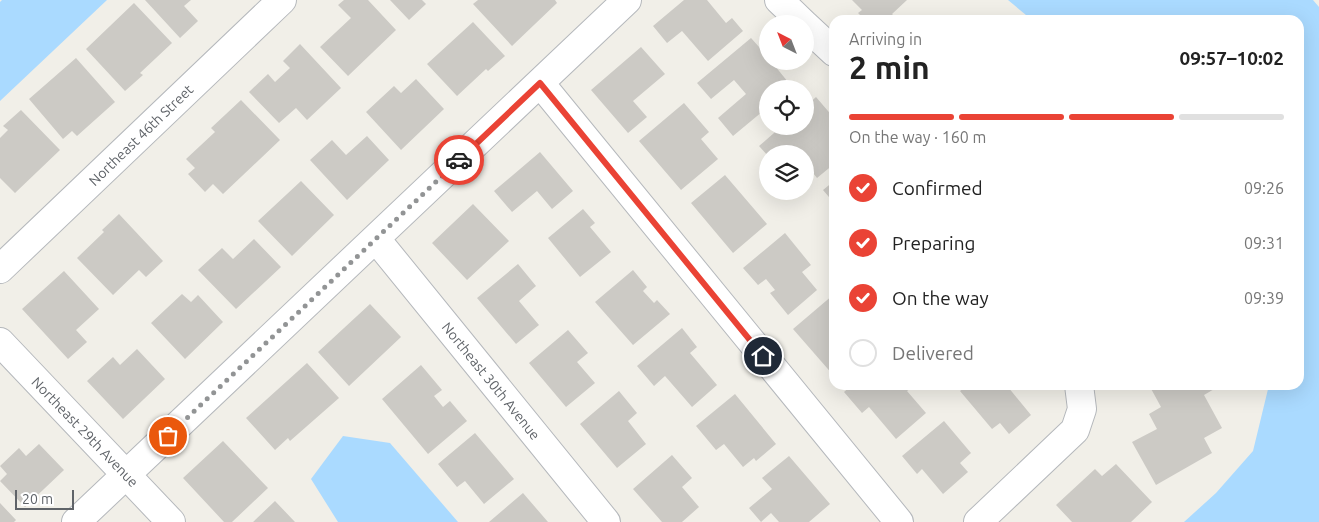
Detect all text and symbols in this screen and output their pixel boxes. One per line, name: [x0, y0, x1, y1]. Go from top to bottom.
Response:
north arrow: [759, 15, 814, 70]
map controls: [759, 15, 814, 200]
text: Arriving in: [849, 30, 922, 48]
text: 09:57–10:02: [1179, 47, 1284, 69]
text: 2 min: [849, 49, 930, 85]
button: locate: [759, 80, 814, 135]
street label: Northeast 46th Street: [86, 81, 197, 189]
text: On the way · 160 m: [849, 128, 986, 146]
courier: [434, 135, 484, 185]
button: layers: [759, 145, 814, 200]
icon: car: [445, 146, 473, 174]
icon: check: [849, 174, 877, 202]
text: Confirmed: [892, 177, 983, 199]
text: 09:26: [1244, 179, 1284, 197]
icon: check: [849, 229, 877, 257]
text: Preparing: [892, 232, 976, 254]
text: 09:31: [1244, 234, 1284, 252]
icon: check: [849, 284, 877, 312]
text: On the way: [892, 287, 989, 309]
text: 09:39: [1244, 289, 1284, 307]
street label: Northeast 30th Avenue: [439, 319, 543, 443]
pin: [742, 335, 784, 377]
icon: home: [749, 342, 777, 370]
text: Delivered: [892, 342, 974, 364]
street label: Northeast 29th Avenue: [28, 374, 142, 490]
pin: [147, 415, 189, 457]
icon: bag: [154, 422, 182, 450]
scale bar: [15, 487, 74, 510]
text: 20 m: [22, 491, 53, 507]

